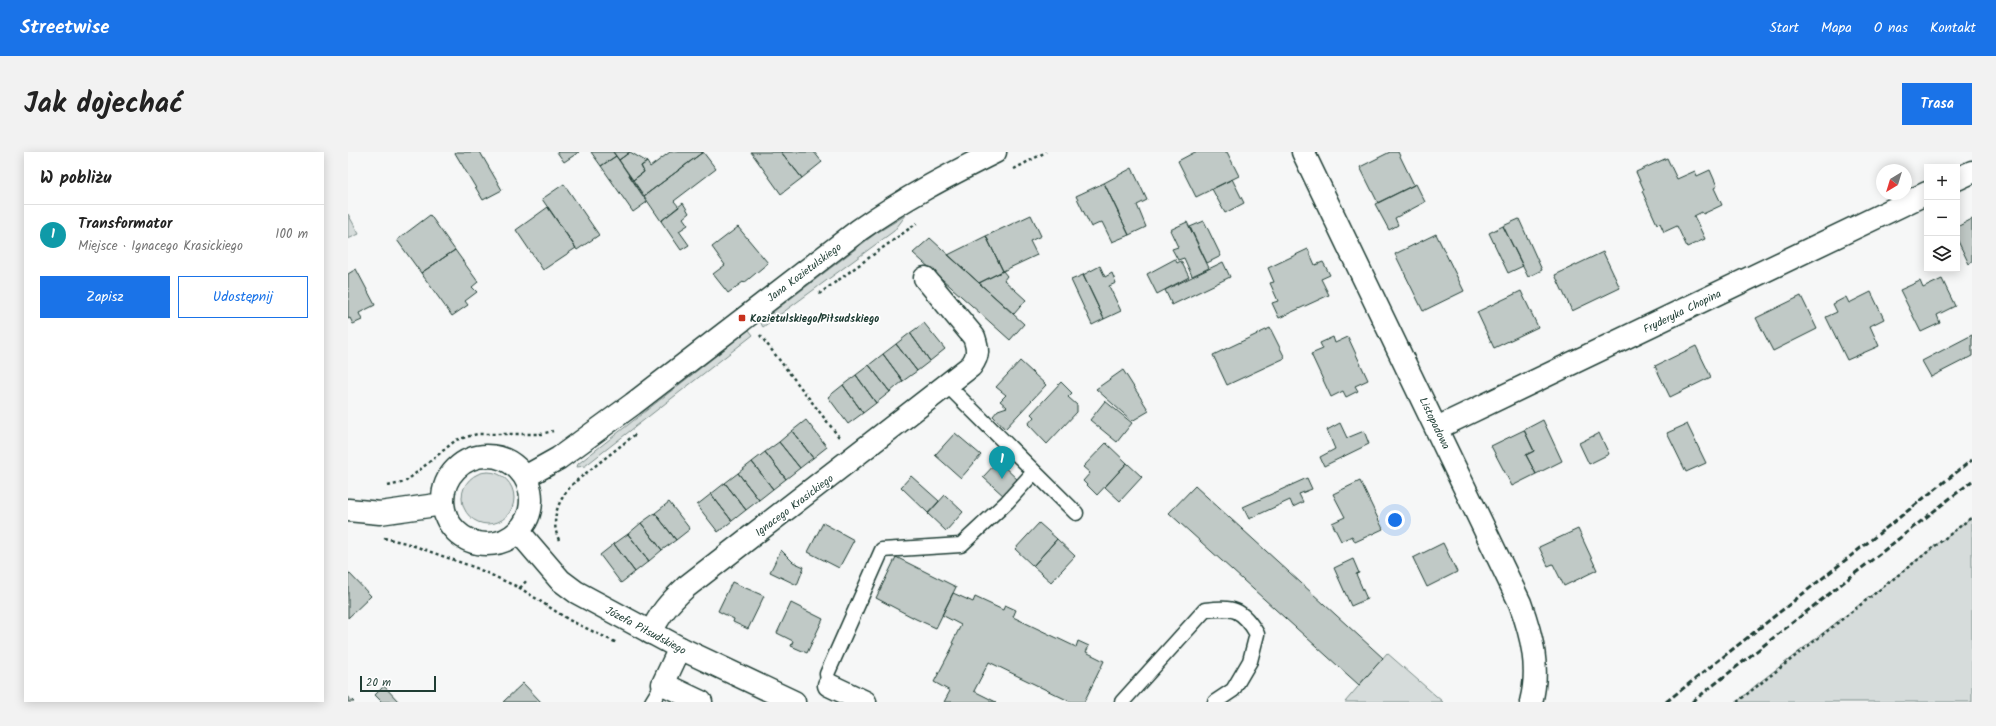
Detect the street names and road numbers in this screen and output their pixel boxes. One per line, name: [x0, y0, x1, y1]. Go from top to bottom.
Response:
street label: Jana Kozietulskiego: [763, 239, 846, 307]
street label: Fryderyka Chopina: [1640, 285, 1725, 339]
street label: Listopadowa: [1414, 394, 1454, 453]
street label: Ignacego Krasickiego: [751, 470, 838, 541]
street label: Józefa Piłsudskiego: [602, 602, 689, 660]

